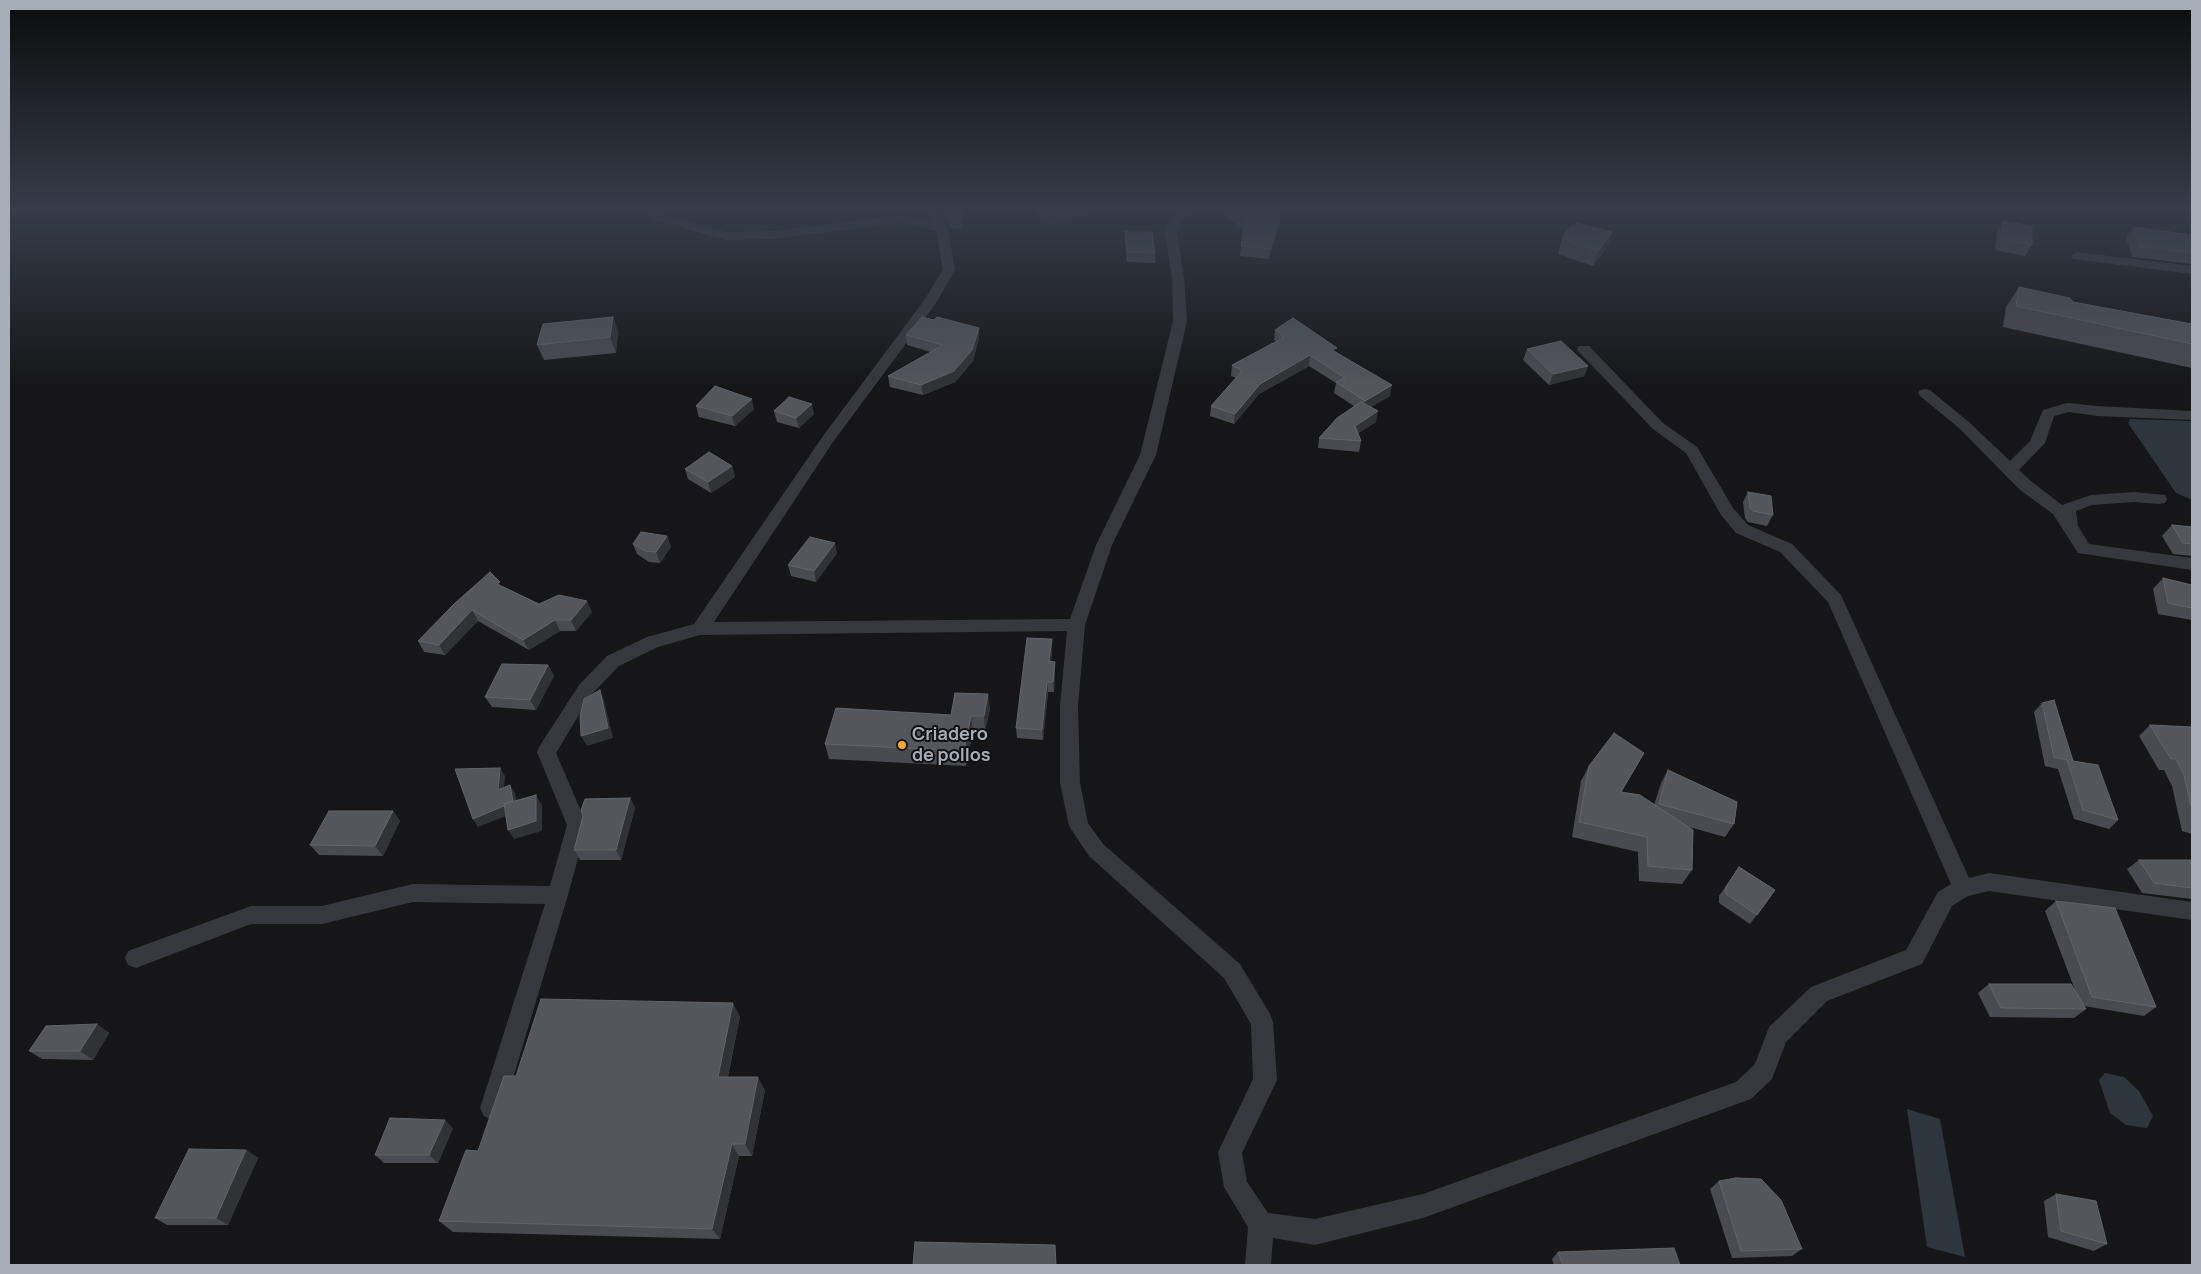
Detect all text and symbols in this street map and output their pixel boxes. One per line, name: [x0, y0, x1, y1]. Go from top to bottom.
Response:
place label: Criadero de pollos: [912, 724, 990, 766]
marker: Criadero de pollos: [896, 739, 908, 751]

